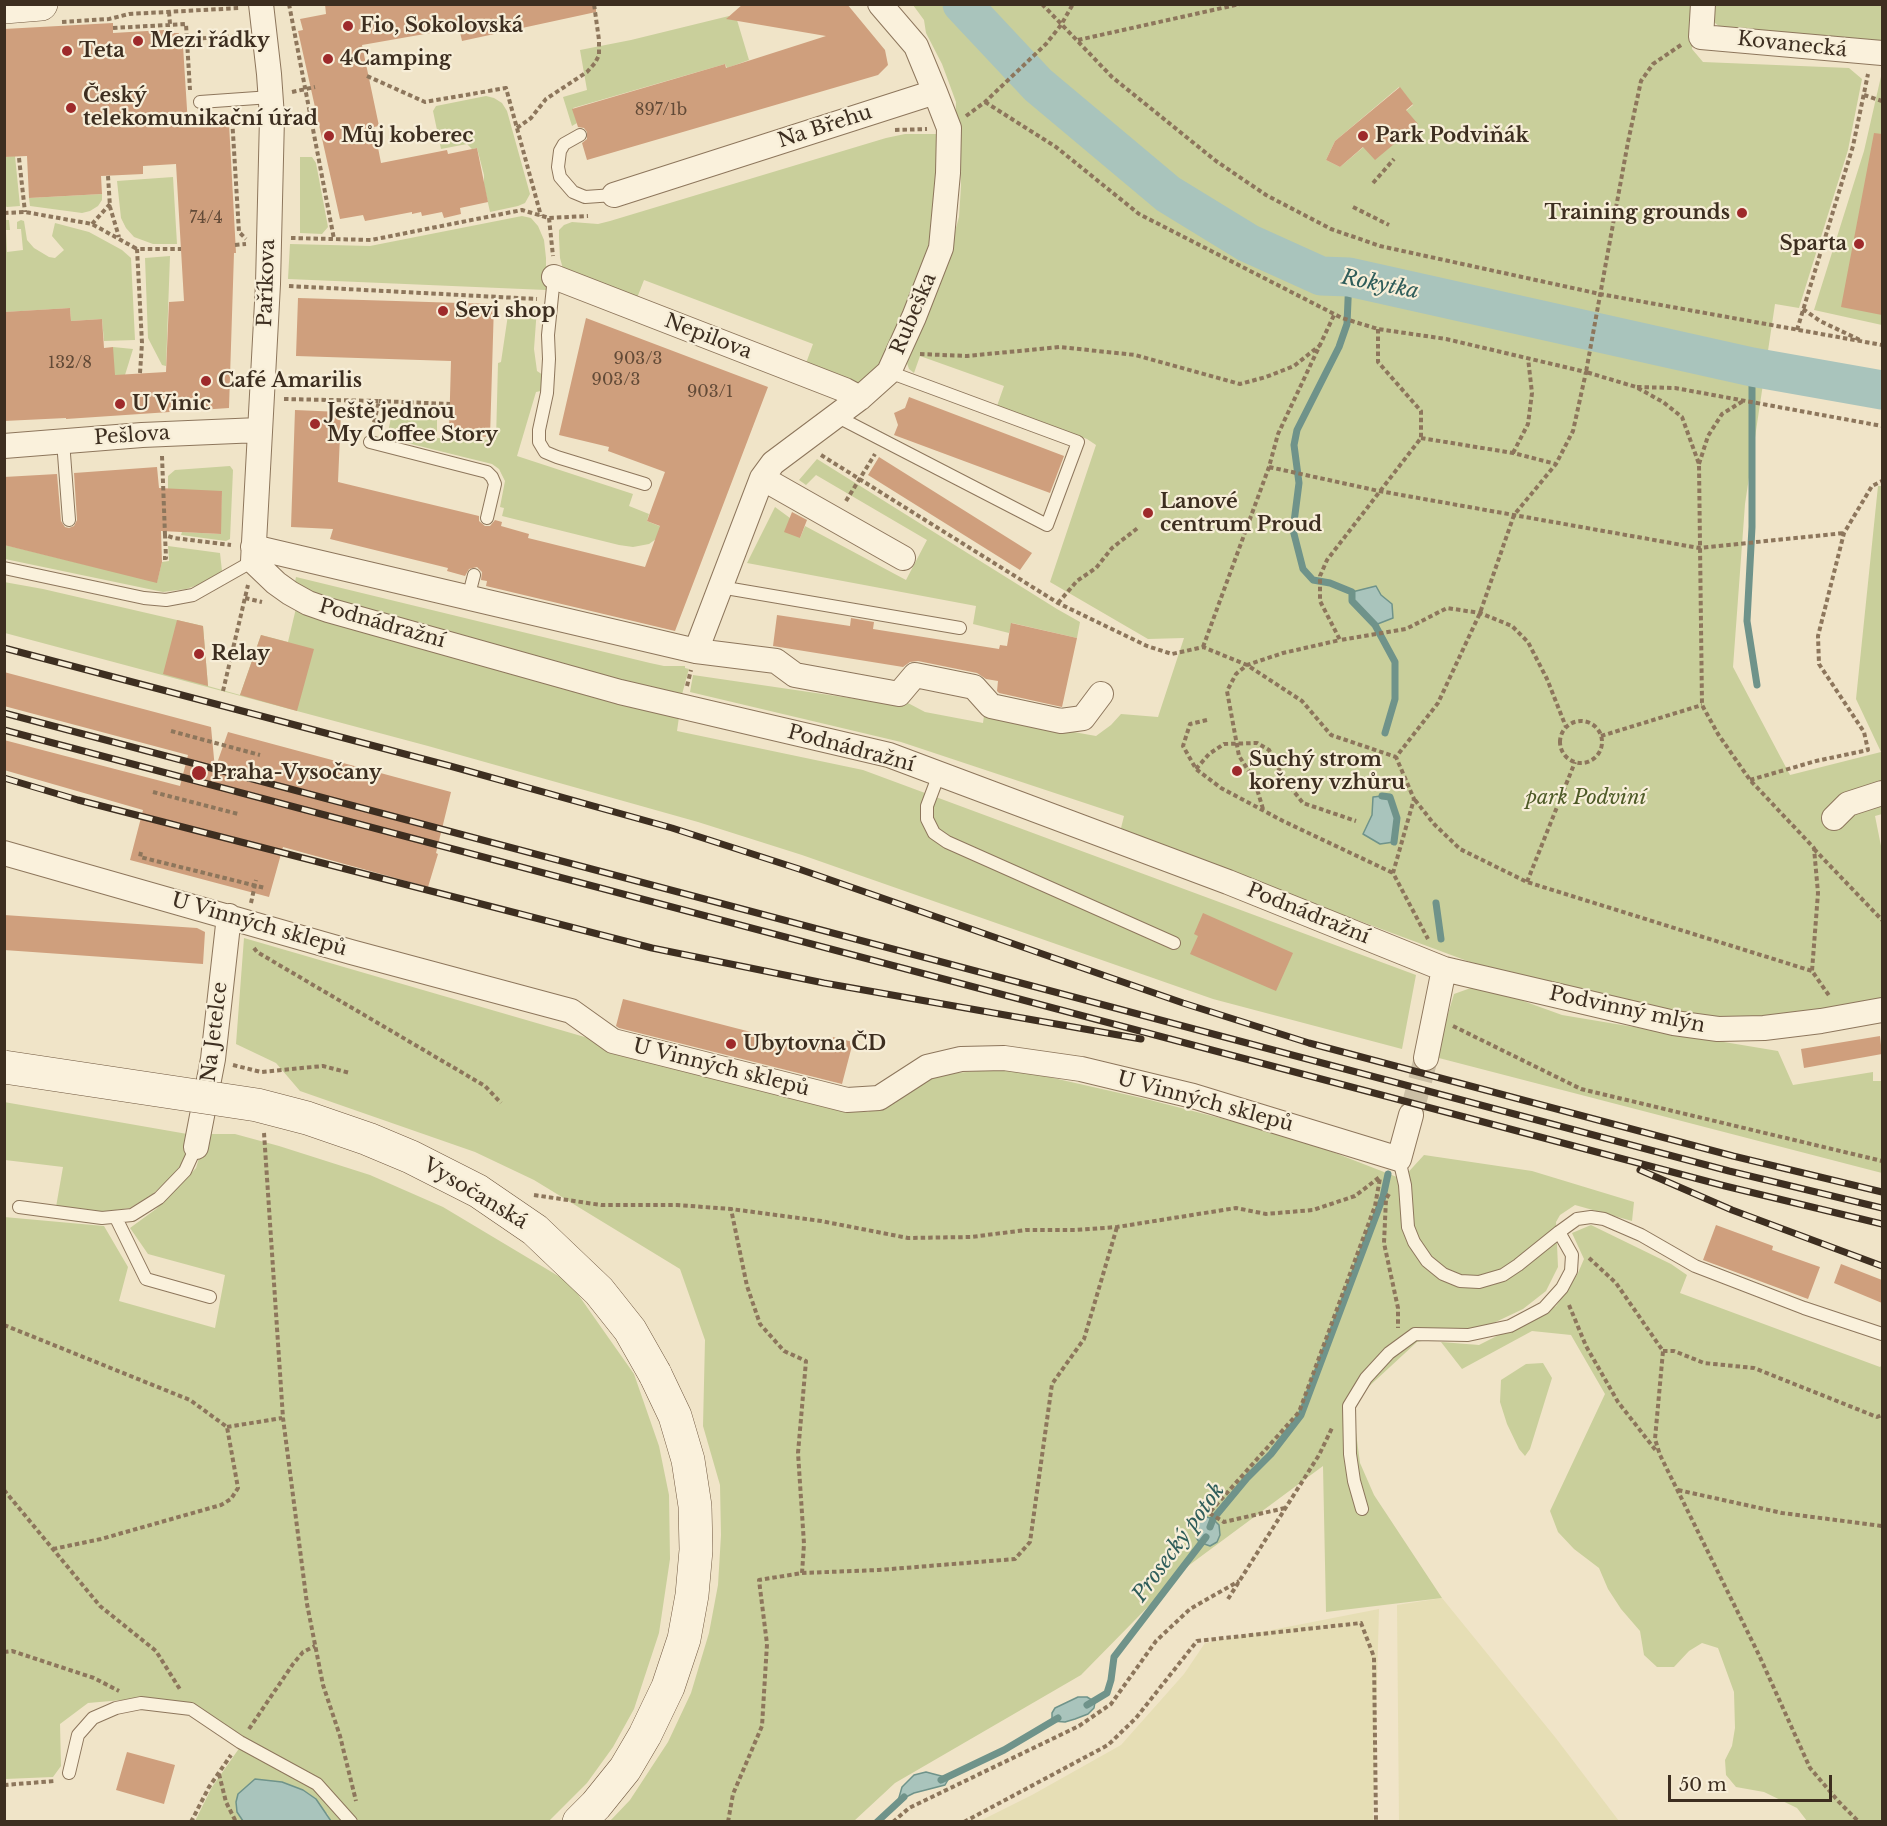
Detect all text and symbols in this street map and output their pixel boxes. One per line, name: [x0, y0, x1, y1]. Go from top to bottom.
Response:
place label: Fio, Sokolovská: [360, 14, 523, 38]
marker: Fio, Sokolovská: [341, 19, 355, 33]
street label: Kovanecká: [1736, 27, 1848, 63]
place label: Mezi řádky: [150, 29, 270, 53]
marker: Mezi řádky: [131, 34, 145, 48]
place label: Teta: [79, 39, 125, 63]
marker: Teta: [60, 44, 74, 58]
place label: 4Camping: [340, 47, 451, 71]
marker: 4Camping: [321, 52, 335, 66]
place label: Český telekomunikační úřad: [83, 84, 318, 131]
house number: 897/1b: [635, 100, 687, 120]
marker: Český telekomunikační úřad: [64, 101, 78, 115]
street label: Na Břehu: [775, 101, 875, 153]
place label: Můj koberec: [341, 124, 474, 148]
place label: Park Podviňák: [1375, 124, 1529, 148]
marker: Můj koberec: [322, 129, 336, 143]
marker: Park Podviňák: [1356, 129, 1370, 143]
place label: Training grounds: [1544, 201, 1730, 225]
marker: Training grounds: [1735, 206, 1749, 220]
house number: 74/4: [189, 208, 223, 228]
place label: Sparta: [1779, 232, 1847, 256]
marker: Sparta: [1852, 237, 1866, 251]
street label: Paříkova: [253, 238, 281, 328]
water label: Rokytka: [1339, 265, 1421, 305]
street label: Rubeška: [886, 270, 942, 358]
place label: Sevi shop: [455, 299, 555, 323]
marker: Sevi shop: [436, 304, 450, 318]
street label: Nepilova: [661, 309, 755, 365]
house number: 903/3: [614, 349, 662, 369]
house number: 132/8: [48, 353, 92, 373]
place label: Café Amarilis: [218, 369, 362, 393]
house number: 903/3: [592, 370, 640, 390]
marker: Café Amarilis: [199, 374, 213, 388]
house number: 903/1: [687, 382, 733, 402]
place label: U Vinic: [132, 392, 211, 416]
marker: U Vinic: [113, 397, 127, 411]
place label: Ještě jednou My Coffee Story: [327, 400, 498, 447]
marker: Ještě jednou My Coffee Story: [308, 417, 322, 431]
street label: Pešlova: [93, 421, 171, 451]
place label: Lanové centrum Proud: [1160, 490, 1322, 537]
marker: Lanové centrum Proud: [1141, 506, 1155, 520]
street label: Podnádražní: [316, 594, 448, 654]
place label: Relay: [211, 642, 270, 666]
marker: Relay: [192, 647, 206, 661]
street label: Podnádražní: [785, 721, 917, 777]
place label: Suchý strom kořeny vzhůru: [1249, 748, 1405, 795]
place label: Praha-Vysočany: [212, 761, 382, 785]
marker: Praha-Vysočany: [190, 764, 208, 782]
marker: Suchý strom kořeny vzhůru: [1230, 764, 1244, 778]
park label: park Podviní: [1526, 786, 1646, 810]
street label: Podnádražní: [1243, 878, 1373, 950]
street label: U Vinných sklepů: [169, 888, 349, 962]
street label: Na Jetelce: [197, 981, 233, 1083]
street label: Podvinný mlýn: [1547, 982, 1707, 1038]
place label: Ubytovna ČD: [743, 1032, 886, 1056]
street label: U Vinných sklepů: [630, 1034, 812, 1102]
marker: Ubytovna ČD: [724, 1037, 738, 1051]
street label: U Vinných sklepů: [1114, 1067, 1296, 1137]
street label: Vysočanská: [418, 1153, 532, 1235]
water label: Prosecký potok: [1127, 1479, 1231, 1607]
scale bar: [1671, 1763, 1834, 1801]
text: 50 m: [1679, 1774, 1727, 1796]

